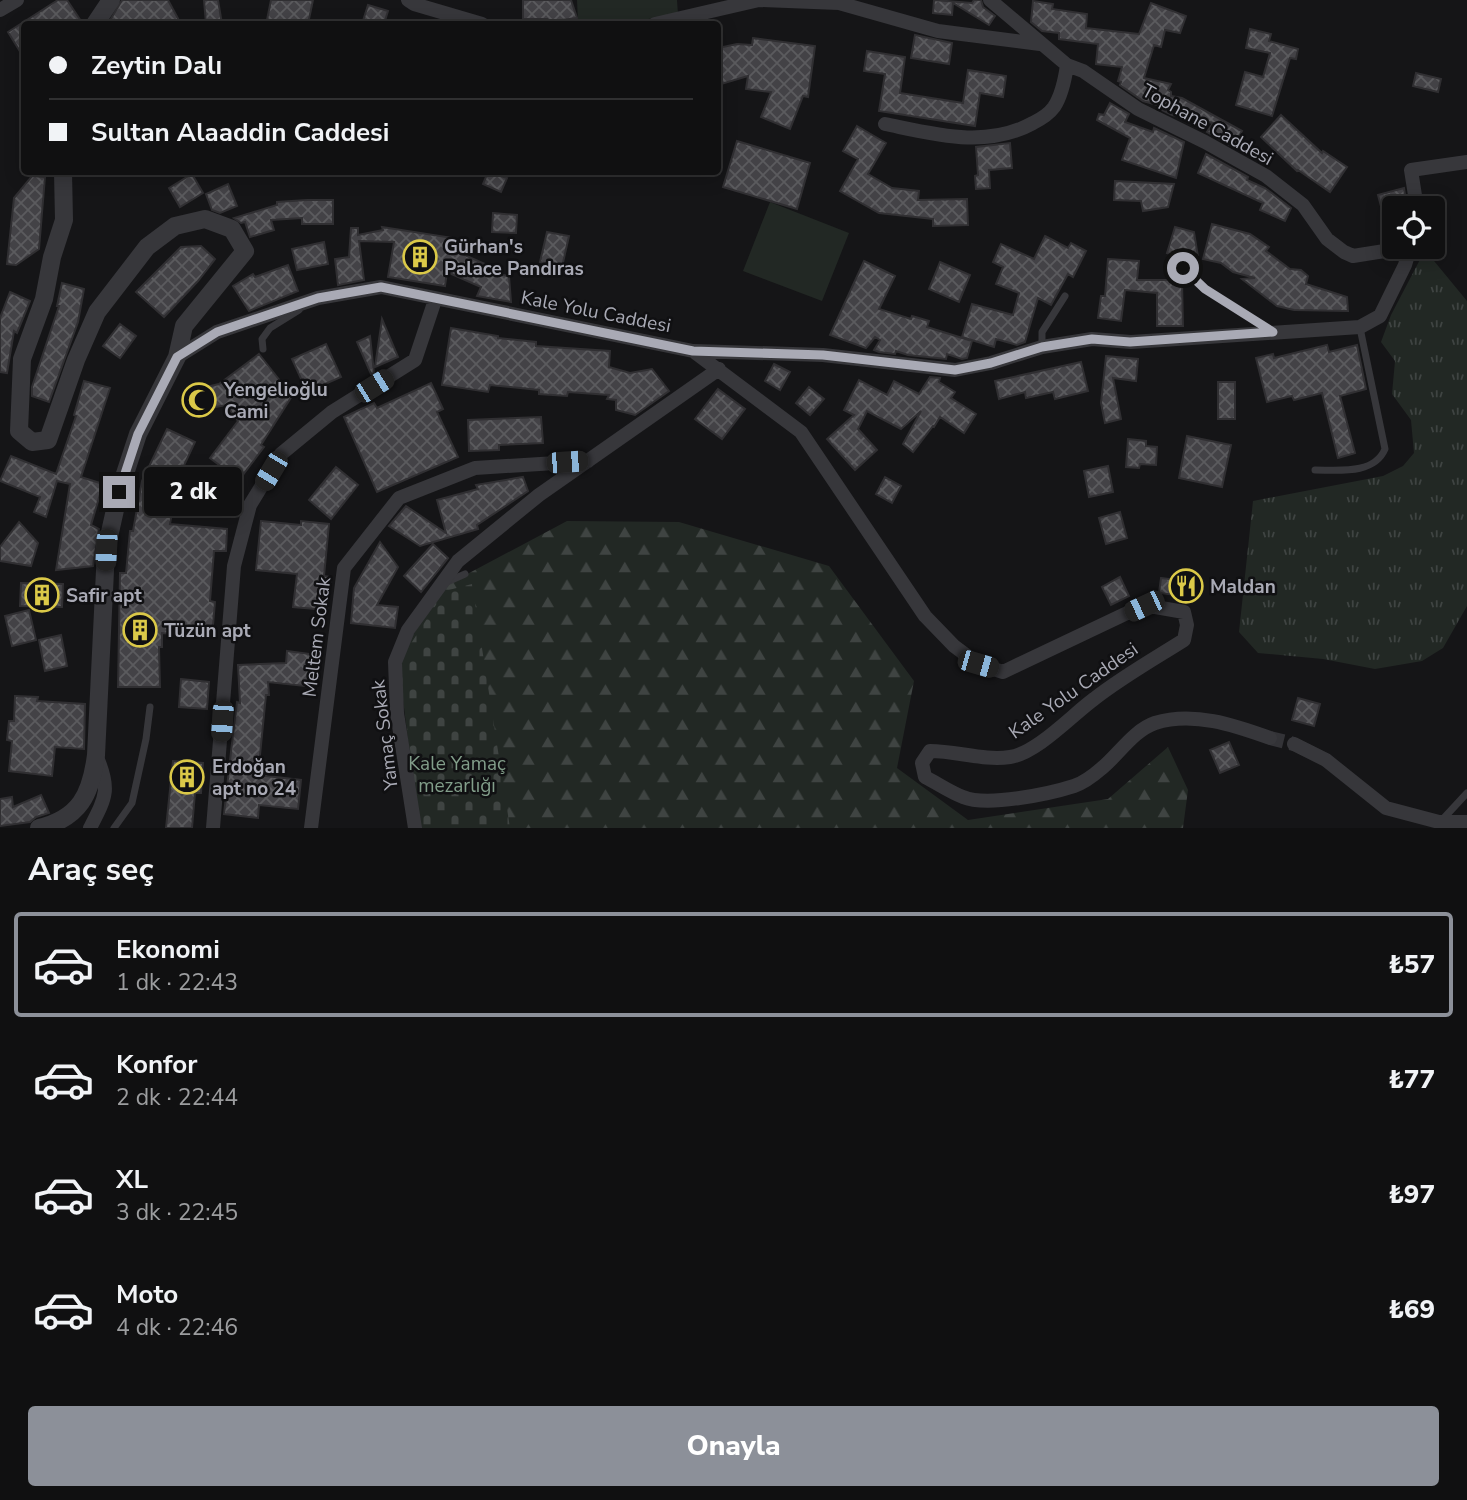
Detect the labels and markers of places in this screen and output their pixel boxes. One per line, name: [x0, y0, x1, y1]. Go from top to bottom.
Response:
place label: Gürhan's Palace Pandıras: [444, 234, 584, 282]
building icon: Gürhan's Palace Pandıras: [401, 238, 439, 276]
place label: Yengelioğlu Cami: [223, 377, 328, 425]
mosque icon: Yengelioğlu Cami: [180, 381, 218, 419]
restaurant icon: Maldan: [1167, 567, 1205, 605]
place label: Maldan: [1210, 574, 1276, 600]
building icon: Safir apt: [23, 576, 61, 614]
place label: Safir apt: [66, 583, 142, 609]
building icon: Tüzün apt: [121, 611, 159, 649]
place label: Tüzün apt: [164, 618, 251, 644]
place label: Erdoğan apt no 24: [212, 754, 296, 802]
building icon: Erdoğan apt no 24: [168, 758, 206, 796]

